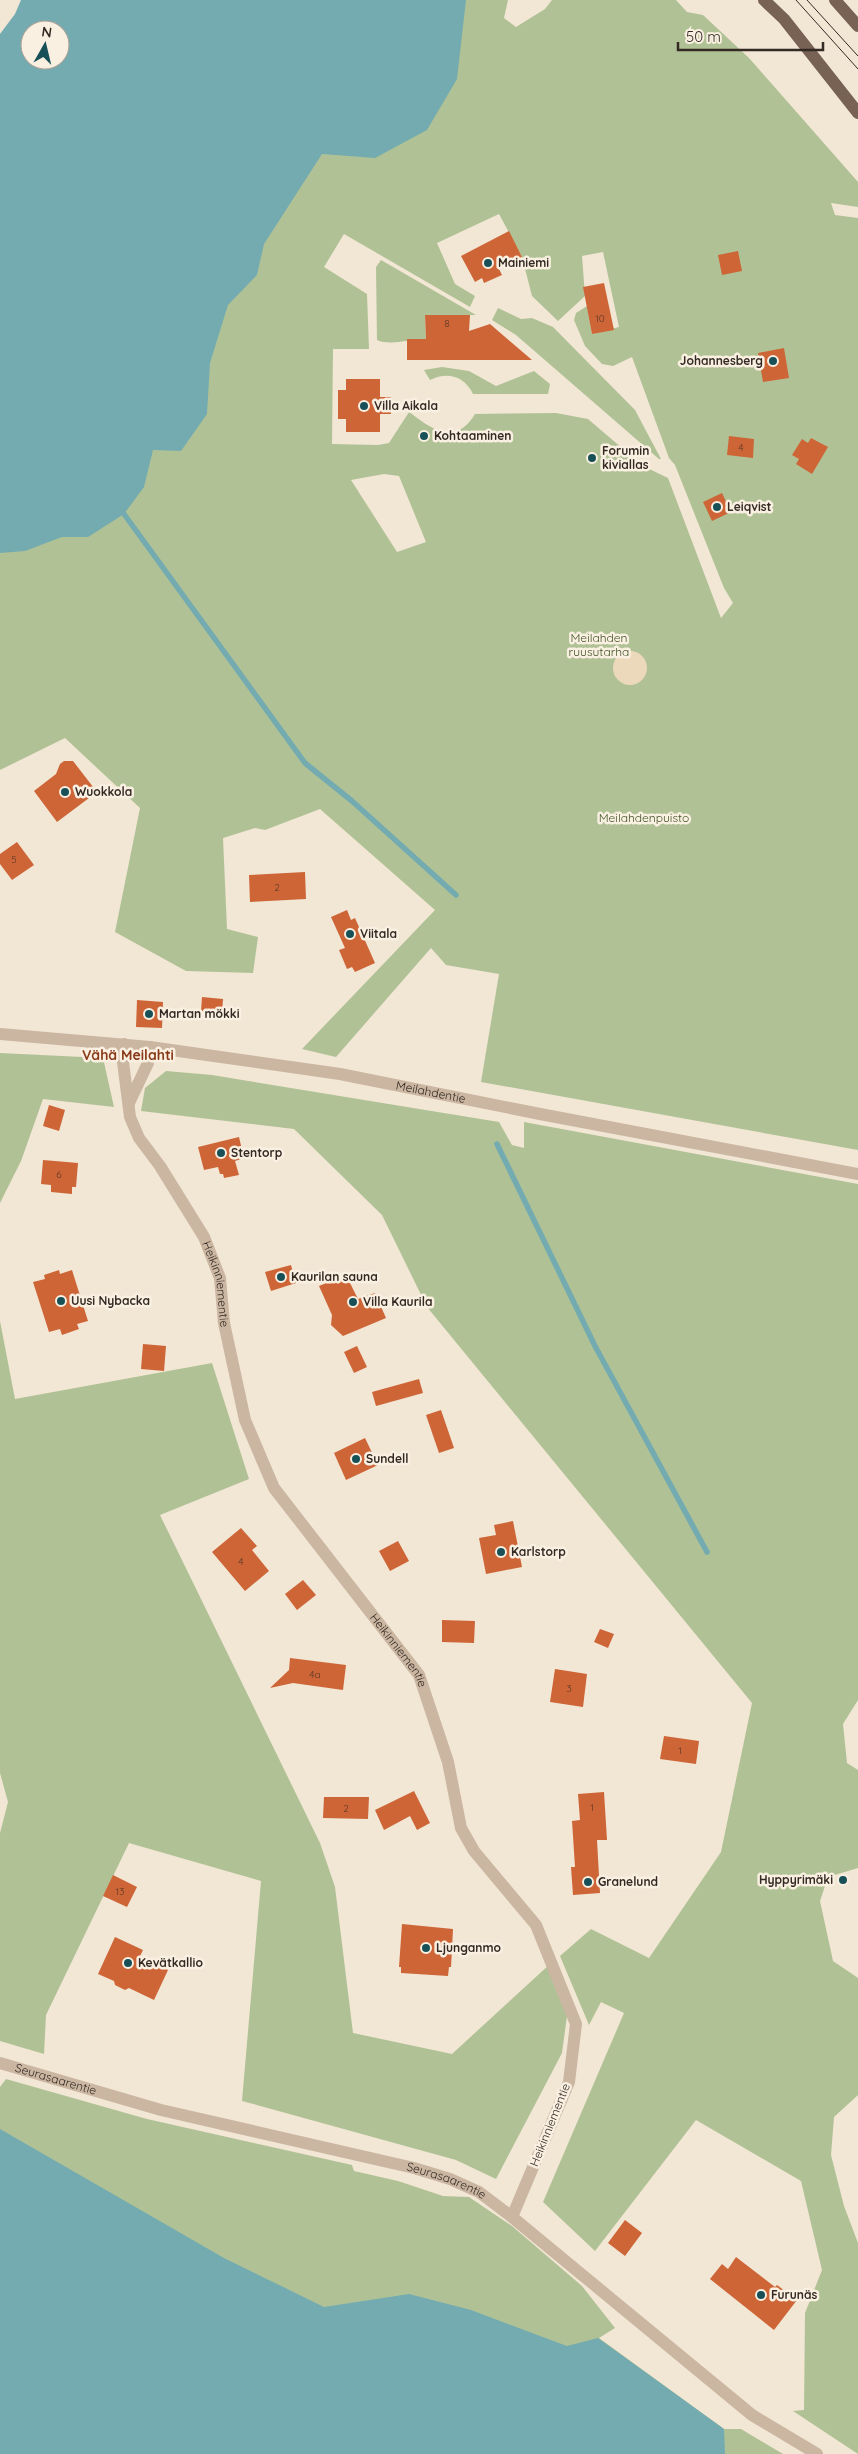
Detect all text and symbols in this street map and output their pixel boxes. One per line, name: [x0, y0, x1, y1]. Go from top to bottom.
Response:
north arrow: [20, 20, 70, 70]
scale bar: [678, 20, 823, 52]
text: N: [40, 22, 53, 42]
text: 50 m: [686, 27, 721, 46]
place label: Mainiemi: [498, 255, 549, 270]
marker: Mainiemi: [482, 257, 494, 269]
house number: 10: [595, 312, 605, 325]
house number: 8: [444, 317, 450, 330]
place label: Johannesberg: [680, 353, 763, 368]
marker: Johannesberg: [767, 355, 779, 367]
place label: Villa Aikala: [374, 398, 438, 413]
marker: Villa Aikala: [358, 400, 370, 412]
place label: Kohtaaminen: [434, 428, 512, 443]
marker: Kohtaaminen: [418, 430, 430, 442]
house number: 4: [738, 441, 744, 454]
place label: Forumin kiviallas: [602, 443, 649, 472]
marker: Forumin kiviallas: [586, 452, 598, 464]
place label: Leiqvist: [727, 499, 772, 514]
marker: Leiqvist: [711, 501, 723, 513]
park label: Meilahden ruusutarha: [569, 630, 629, 659]
place label: Wuokkola: [75, 784, 132, 799]
marker: Wuokkola: [59, 786, 71, 798]
park label: Meilahdenpuisto: [599, 810, 689, 825]
house number: 5: [11, 853, 17, 866]
house number: 2: [274, 881, 280, 894]
place label: Viitala: [360, 926, 397, 941]
marker: Viitala: [344, 928, 356, 940]
place label: Martan mökki: [159, 1006, 240, 1021]
marker: Martan mökki: [143, 1008, 155, 1020]
district label: Vähä Meilahti: [82, 1046, 174, 1064]
street label: Meilahdentie: [395, 1077, 467, 1106]
place label: Stentorp: [231, 1145, 283, 1160]
marker: Stentorp: [215, 1147, 227, 1159]
house number: 6: [56, 1168, 62, 1181]
street label: Heikinniementie: [199, 1239, 233, 1329]
place label: Kaurilan sauna: [291, 1269, 378, 1284]
marker: Kaurilan sauna: [275, 1271, 287, 1283]
place label: Uusi Nybacka: [71, 1293, 150, 1308]
place label: Villa Kaurila: [363, 1294, 432, 1309]
marker: Uusi Nybacka: [55, 1295, 67, 1307]
marker: Villa Kaurila: [347, 1296, 359, 1308]
place label: Sundell: [366, 1451, 408, 1466]
marker: Sundell: [350, 1453, 362, 1465]
place label: Karlstorp: [511, 1544, 566, 1559]
marker: Karlstorp: [495, 1546, 507, 1558]
house number: 4: [238, 1555, 244, 1568]
street label: Heikinniementie: [367, 1610, 431, 1689]
house number: 4a: [309, 1668, 321, 1681]
house number: 3: [566, 1682, 572, 1695]
house number: 1: [678, 1744, 682, 1757]
house number: 1: [590, 1801, 594, 1814]
house number: 2: [343, 1802, 349, 1815]
place label: Hyppyrimäki: [759, 1872, 833, 1887]
place label: Granelund: [598, 1874, 658, 1889]
marker: Hyppyrimäki: [837, 1874, 849, 1886]
marker: Granelund: [582, 1876, 594, 1888]
house number: 13: [116, 1885, 124, 1898]
place label: Ljunganmo: [436, 1940, 502, 1955]
marker: Ljunganmo: [420, 1942, 432, 1954]
place label: Kevätkallio: [138, 1955, 203, 1970]
marker: Kevätkallio: [122, 1957, 134, 1969]
street label: Seurasaarentie: [13, 2060, 98, 2098]
street label: Heikinniementie: [526, 2081, 573, 2169]
street label: Seurasaarentie: [405, 2159, 490, 2202]
place label: Furunäs: [771, 2287, 818, 2302]
marker: Furunäs: [755, 2289, 767, 2301]

